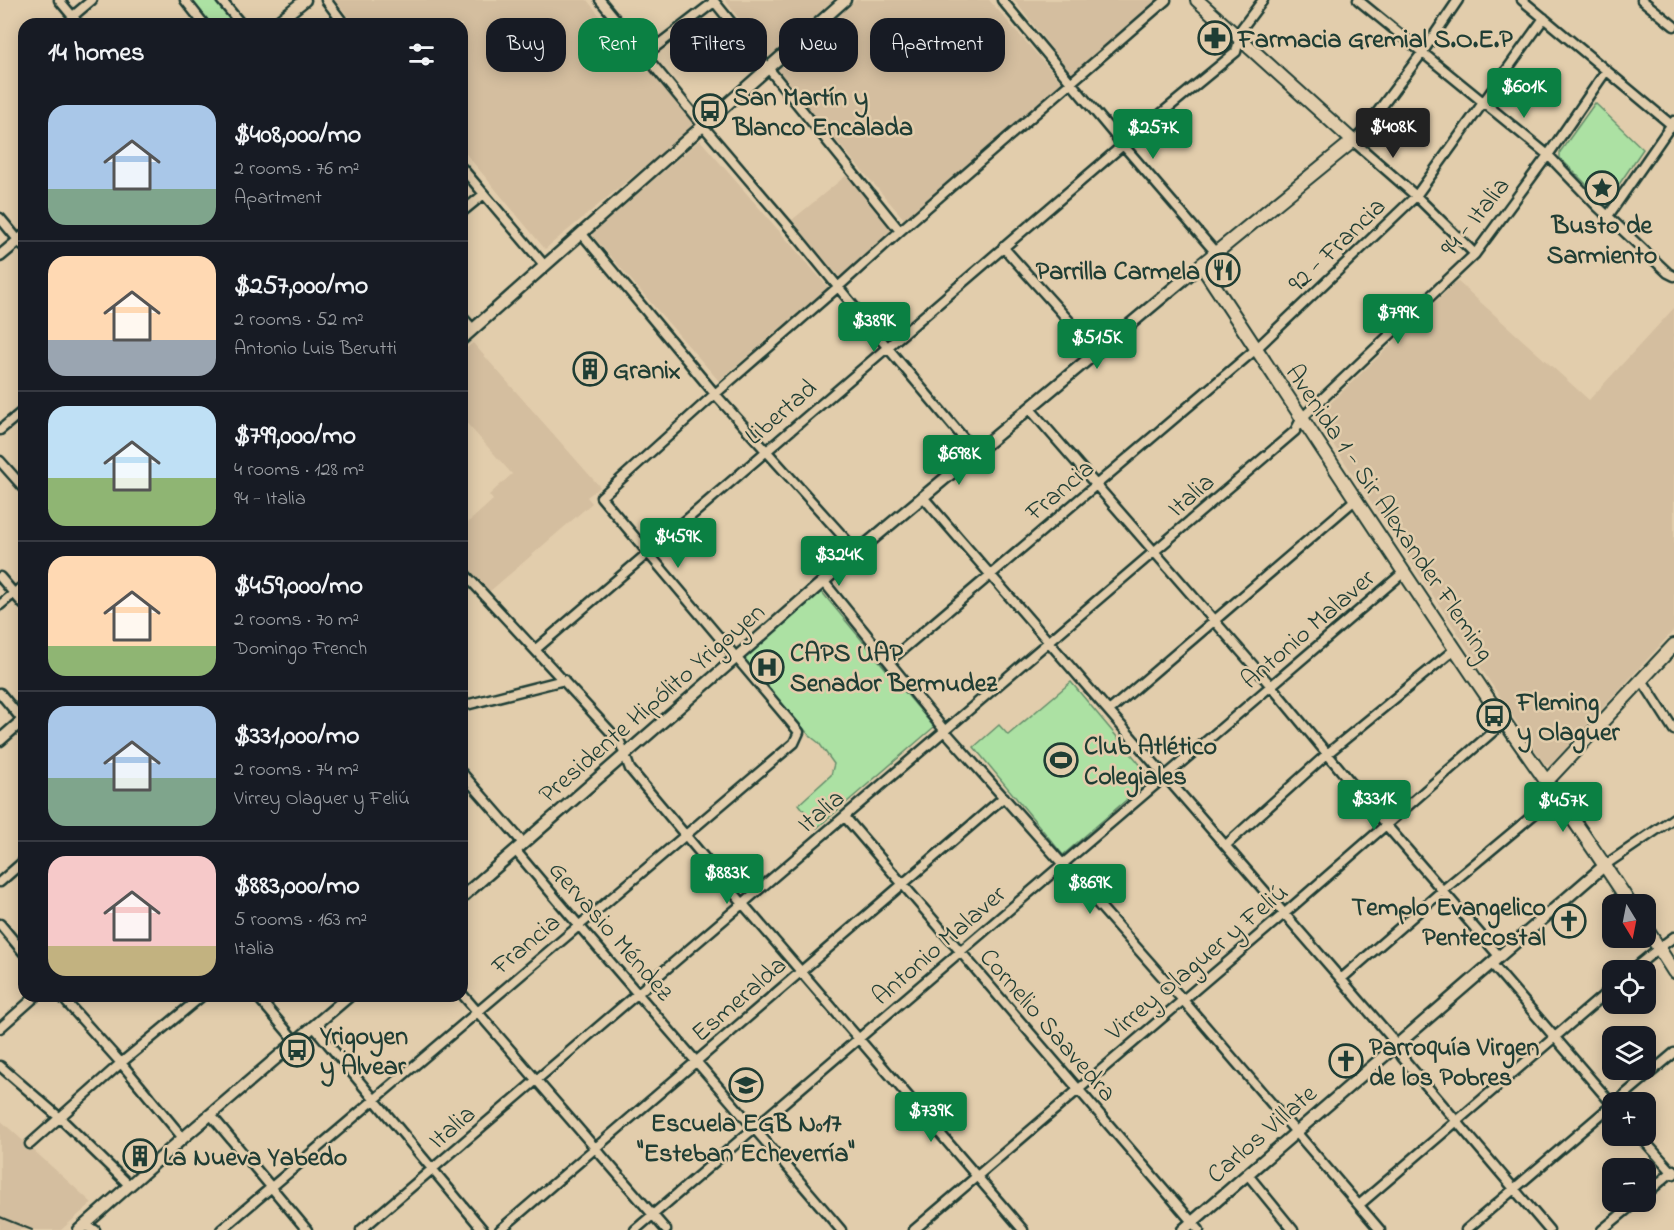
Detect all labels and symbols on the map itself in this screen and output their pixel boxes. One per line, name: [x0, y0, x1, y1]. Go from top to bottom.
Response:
pharmacy icon: Farmacia Gremial S.O.E.P: [1197, 20, 1233, 56]
place label: Farmacia Gremial S.O.E.P: [1236, 22, 1513, 60]
pin: $601K: [1482, 68, 1566, 119]
place label: San Martín y Blanco Encalada: [732, 80, 913, 148]
bus stop icon: San Martín y Blanco Encalada: [692, 93, 728, 129]
pin: $408K: [1351, 108, 1435, 159]
pin: $257K: [1111, 109, 1195, 160]
street label: 94 - Italia: [1432, 170, 1520, 266]
place icon: Busto de Sarmiento: [1584, 170, 1620, 206]
street label: 92 - Francia: [1280, 190, 1396, 303]
place label: Busto de Sarmiento: [1547, 208, 1657, 276]
restaurant icon: Parrilla Carmela: [1205, 252, 1241, 288]
place label: Parrilla Carmela: [1036, 254, 1200, 292]
pin: $799K: [1356, 294, 1440, 345]
pin: $389K: [832, 302, 916, 353]
pin: $515K: [1055, 319, 1139, 370]
building icon: Granix: [572, 351, 608, 387]
place label: Granix: [613, 353, 681, 391]
street label: Avenida 1 - Sir Alexander Fleming: [1274, 357, 1503, 670]
street label: Libertad: [737, 371, 827, 456]
pin: $698K: [917, 435, 1001, 486]
street label: Francia: [1017, 451, 1104, 532]
street label: Italia: [1160, 465, 1224, 528]
pin: $459K: [636, 518, 720, 569]
pin: $324K: [797, 536, 881, 587]
street label: Antonio Malaver: [1233, 560, 1385, 700]
street label: Presidente Hipólito Yrigoyen: [531, 595, 775, 814]
place label: CAPS UAP Senador Bermudez: [790, 636, 998, 704]
hospital icon: CAPS UAP Senador Bermudez: [749, 649, 785, 685]
place label: Fleming y Olaguer: [1515, 685, 1621, 754]
bus stop icon: Fleming y Olaguer: [1476, 698, 1512, 734]
place label: Club Atlético Colegiales: [1084, 729, 1217, 798]
sports icon: Club Atlético Colegiales: [1043, 742, 1079, 778]
pin: $331K: [1332, 780, 1416, 831]
street label: Italia: [790, 781, 854, 844]
pin: $457K: [1521, 782, 1605, 833]
street label: Gervasio Méndez: [538, 853, 682, 1011]
pin: $883K: [685, 854, 769, 905]
pin: $869K: [1048, 864, 1132, 915]
street label: Virrey Olaguer y Feliú: [1097, 875, 1298, 1052]
street label: Antonio Malaver: [864, 876, 1016, 1016]
place label: Templo Evangelico Pentecostal: [1351, 890, 1546, 958]
north arrow: [1602, 894, 1656, 948]
church icon: Templo Evangelico Pentecostal: [1551, 903, 1587, 939]
street label: Francia: [483, 905, 570, 986]
street label: Cornelio Saavedra: [969, 941, 1124, 1111]
street label: Esmeralda: [684, 948, 796, 1053]
place label: Yrigoyen y Alvear: [319, 1019, 408, 1087]
place label: Parroquía Virgen de los Pobres: [1369, 1030, 1540, 1098]
bus stop icon: Yrigoyen y Alvear: [279, 1032, 315, 1068]
church icon: Parroquía Virgen de los Pobres: [1328, 1043, 1364, 1079]
school or university icon: Escuela EGB Nº17 "Esteban Echeverría": [728, 1067, 764, 1103]
street label: Carlos Villate: [1199, 1076, 1327, 1194]
pin: $739K: [889, 1092, 973, 1143]
street label: Italia: [421, 1097, 485, 1160]
place label: Escuela EGB Nº17 "Esteban Echeverría": [636, 1106, 855, 1174]
building icon: La Nueva Yabedo: [122, 1138, 158, 1174]
place label: La Nueva Yabedo: [163, 1140, 347, 1178]

